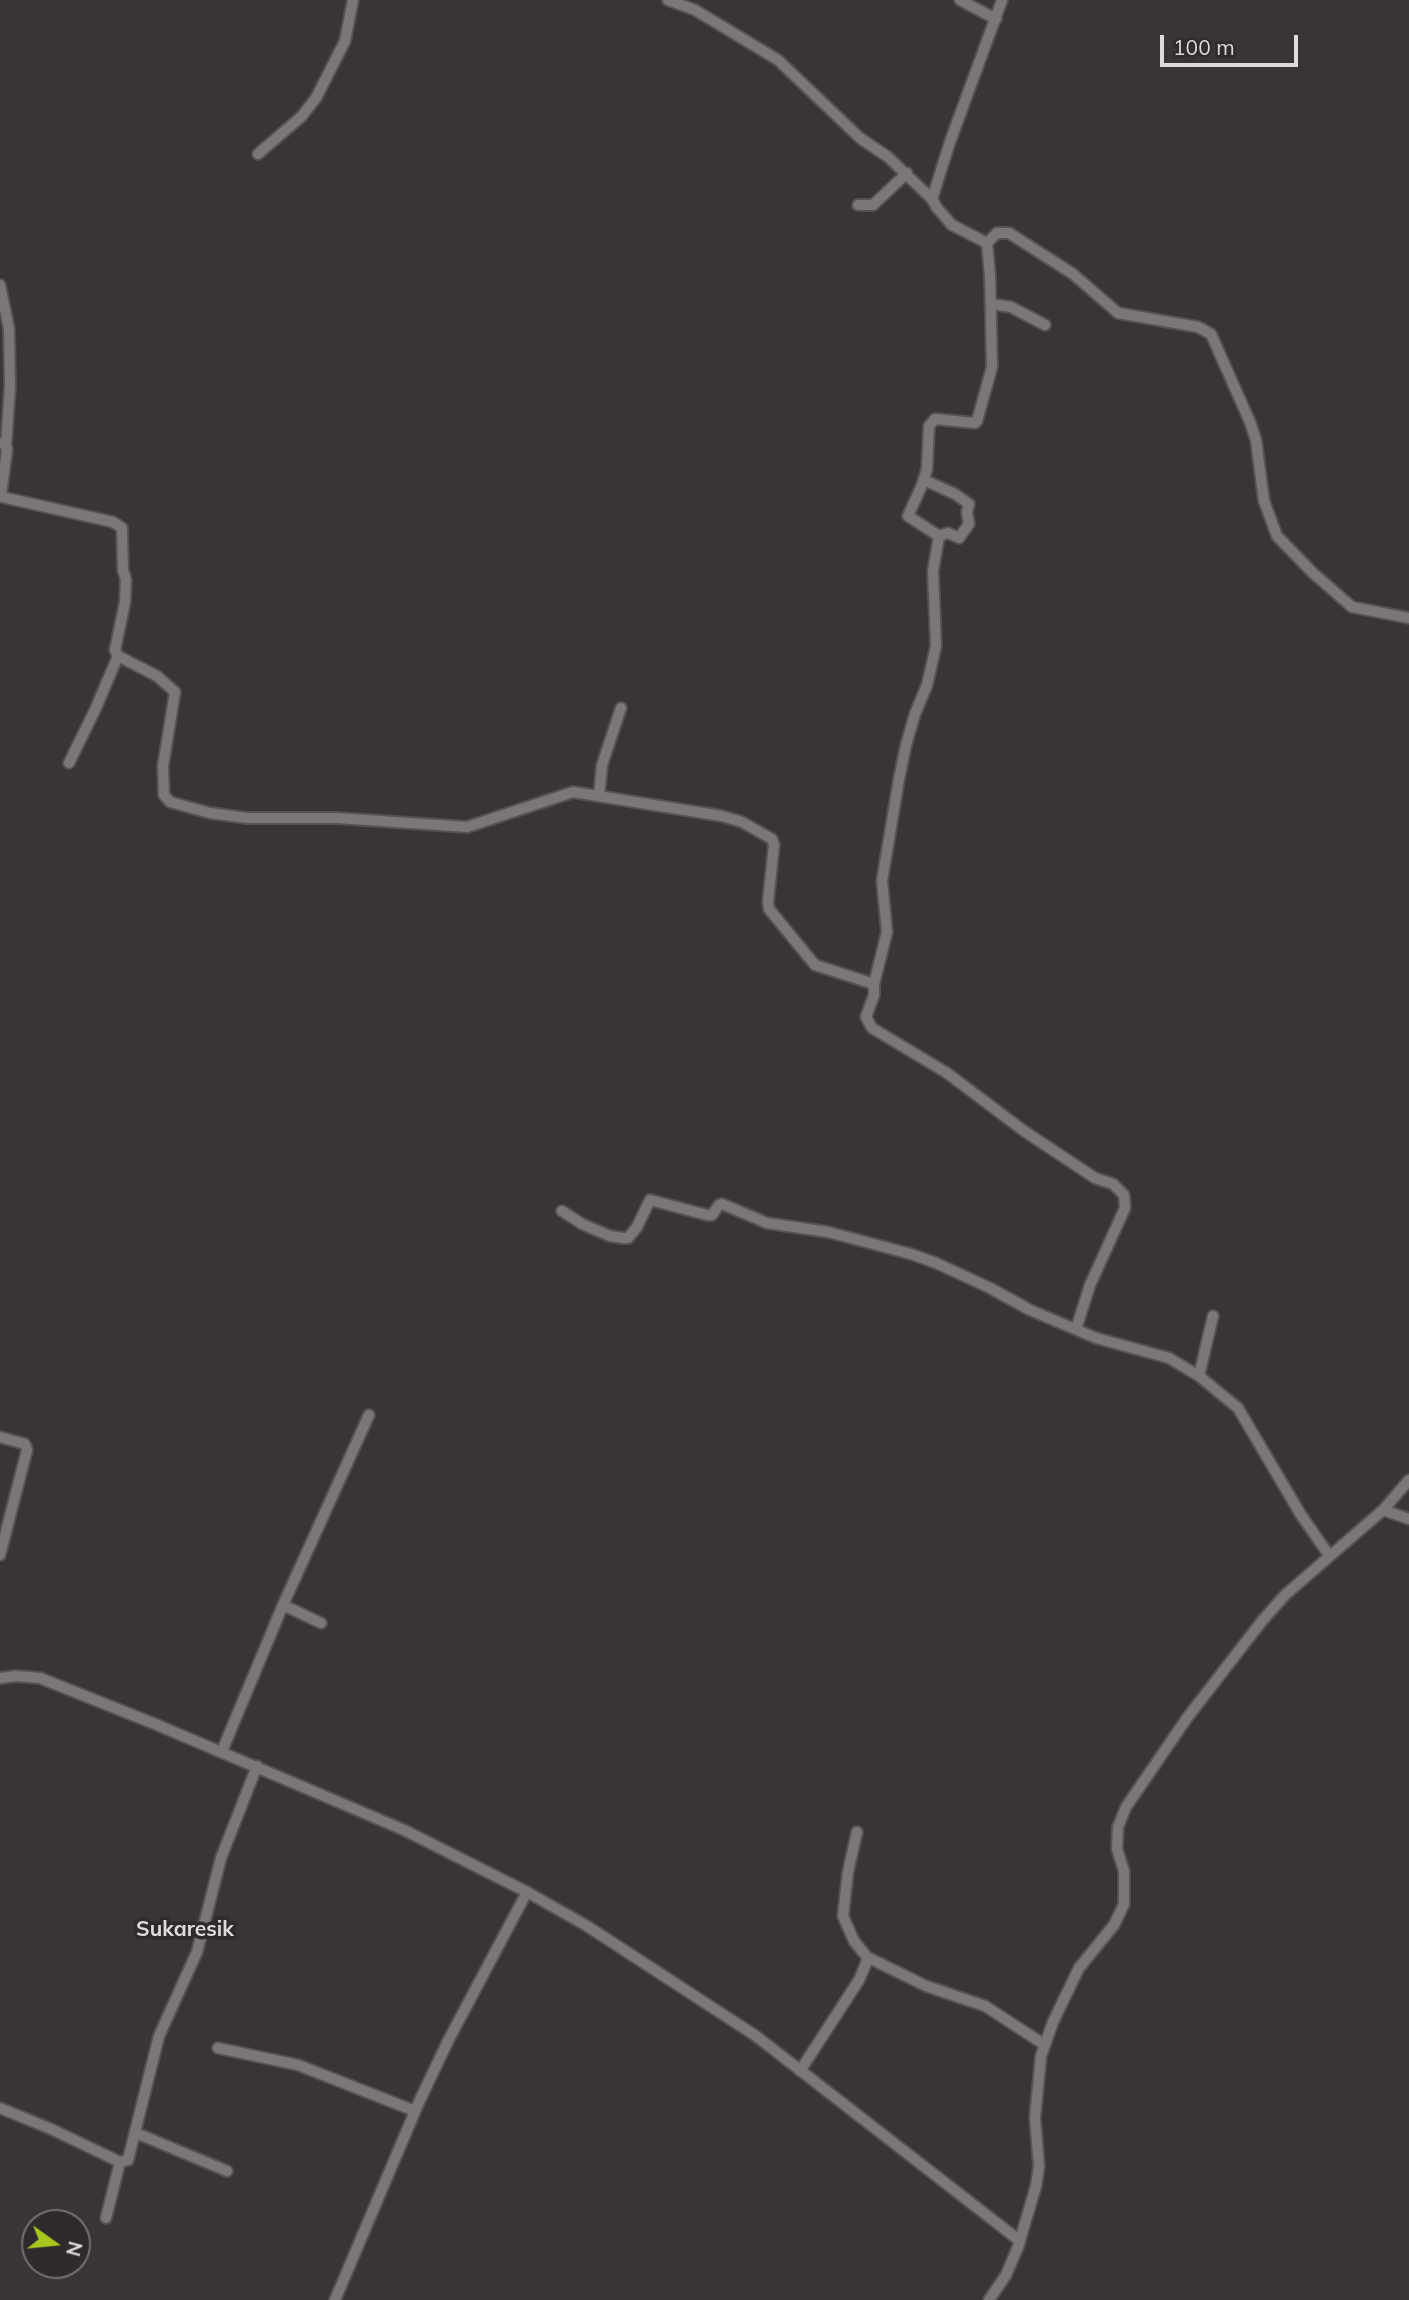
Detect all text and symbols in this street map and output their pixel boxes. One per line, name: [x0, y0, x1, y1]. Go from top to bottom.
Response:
scale bar: [1164, 21, 1302, 65]
text: 100 m: [1173, 34, 1235, 60]
district label: Sukaresik: [136, 1917, 234, 1943]
north arrow: [21, 2209, 91, 2279]
text: N: [61, 2239, 88, 2259]

